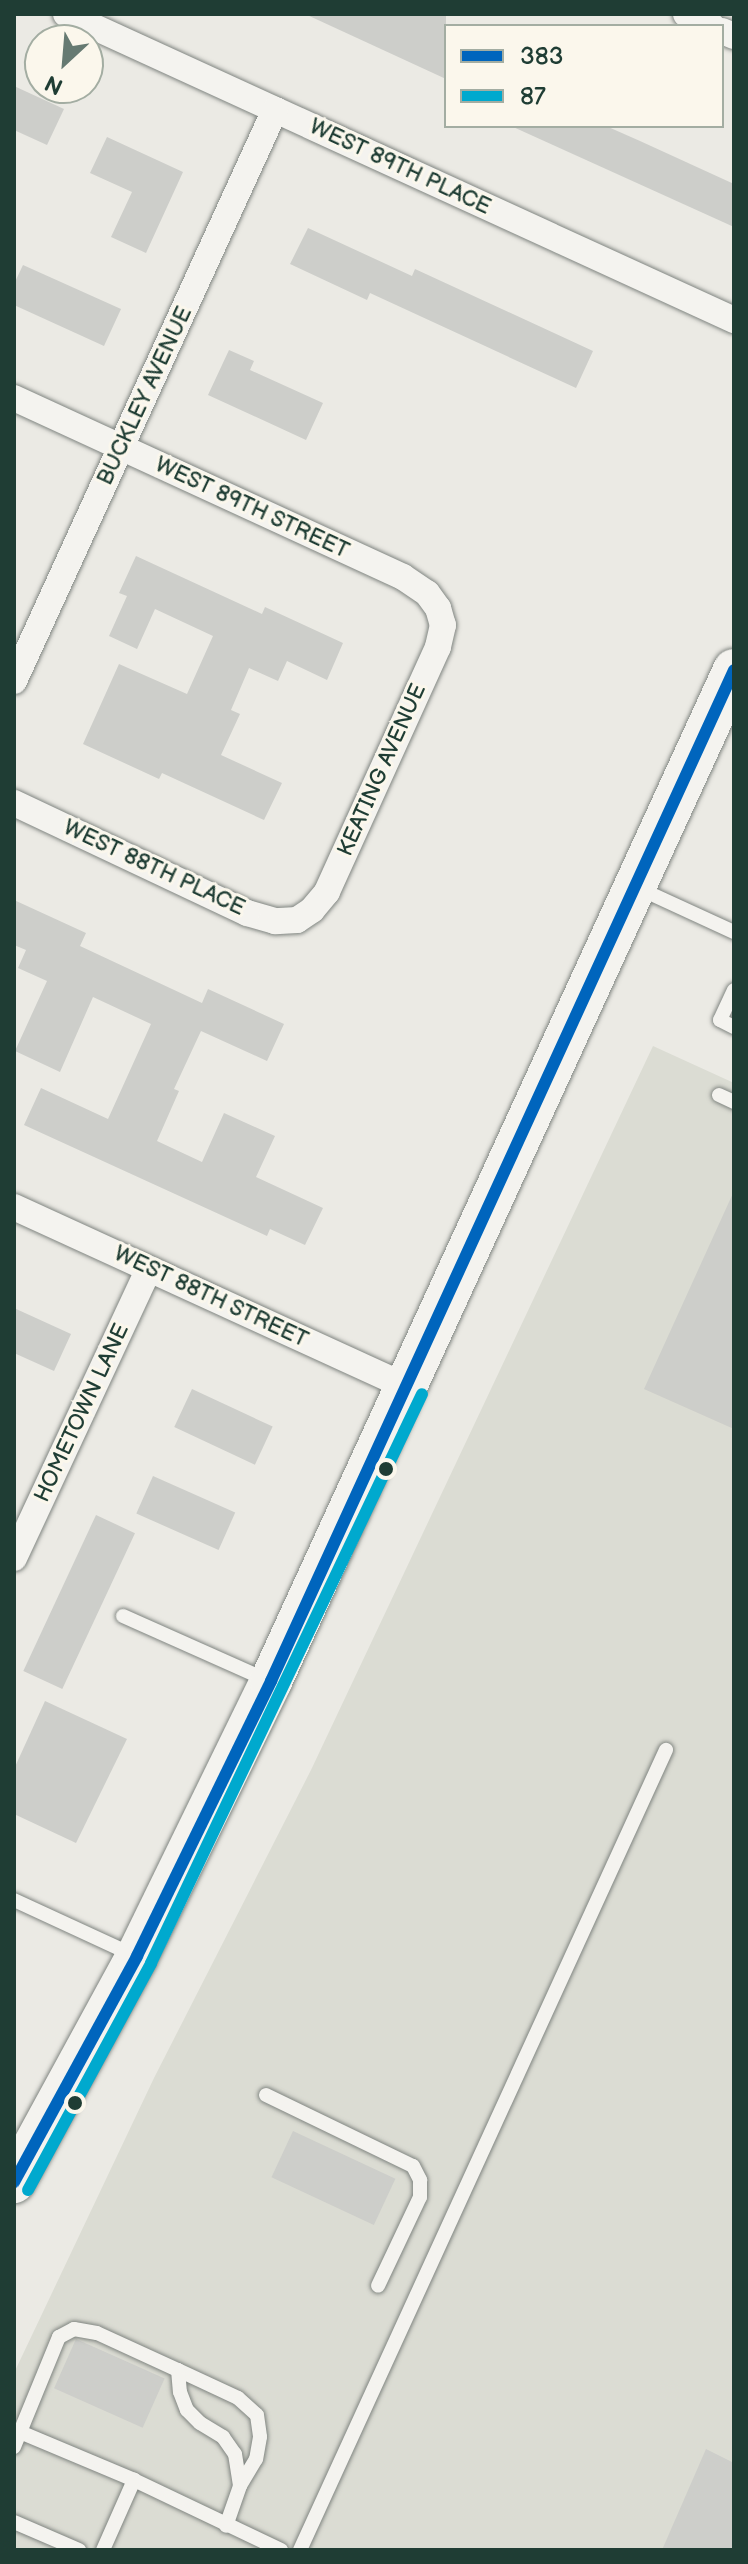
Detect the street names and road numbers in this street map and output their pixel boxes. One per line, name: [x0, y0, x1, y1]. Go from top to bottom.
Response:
street label: WEST 89TH PLACE: [305, 113, 495, 221]
street label: BUCKLEY AVENUE: [92, 303, 198, 489]
street label: WEST 89TH STREET: [151, 451, 353, 565]
street label: KEATING AVENUE: [332, 680, 432, 860]
street label: WEST 88TH PLACE: [59, 814, 249, 922]
street label: WEST 88TH STREET: [110, 1240, 312, 1354]
street label: HOMETOWN LANE: [29, 1320, 135, 1506]

